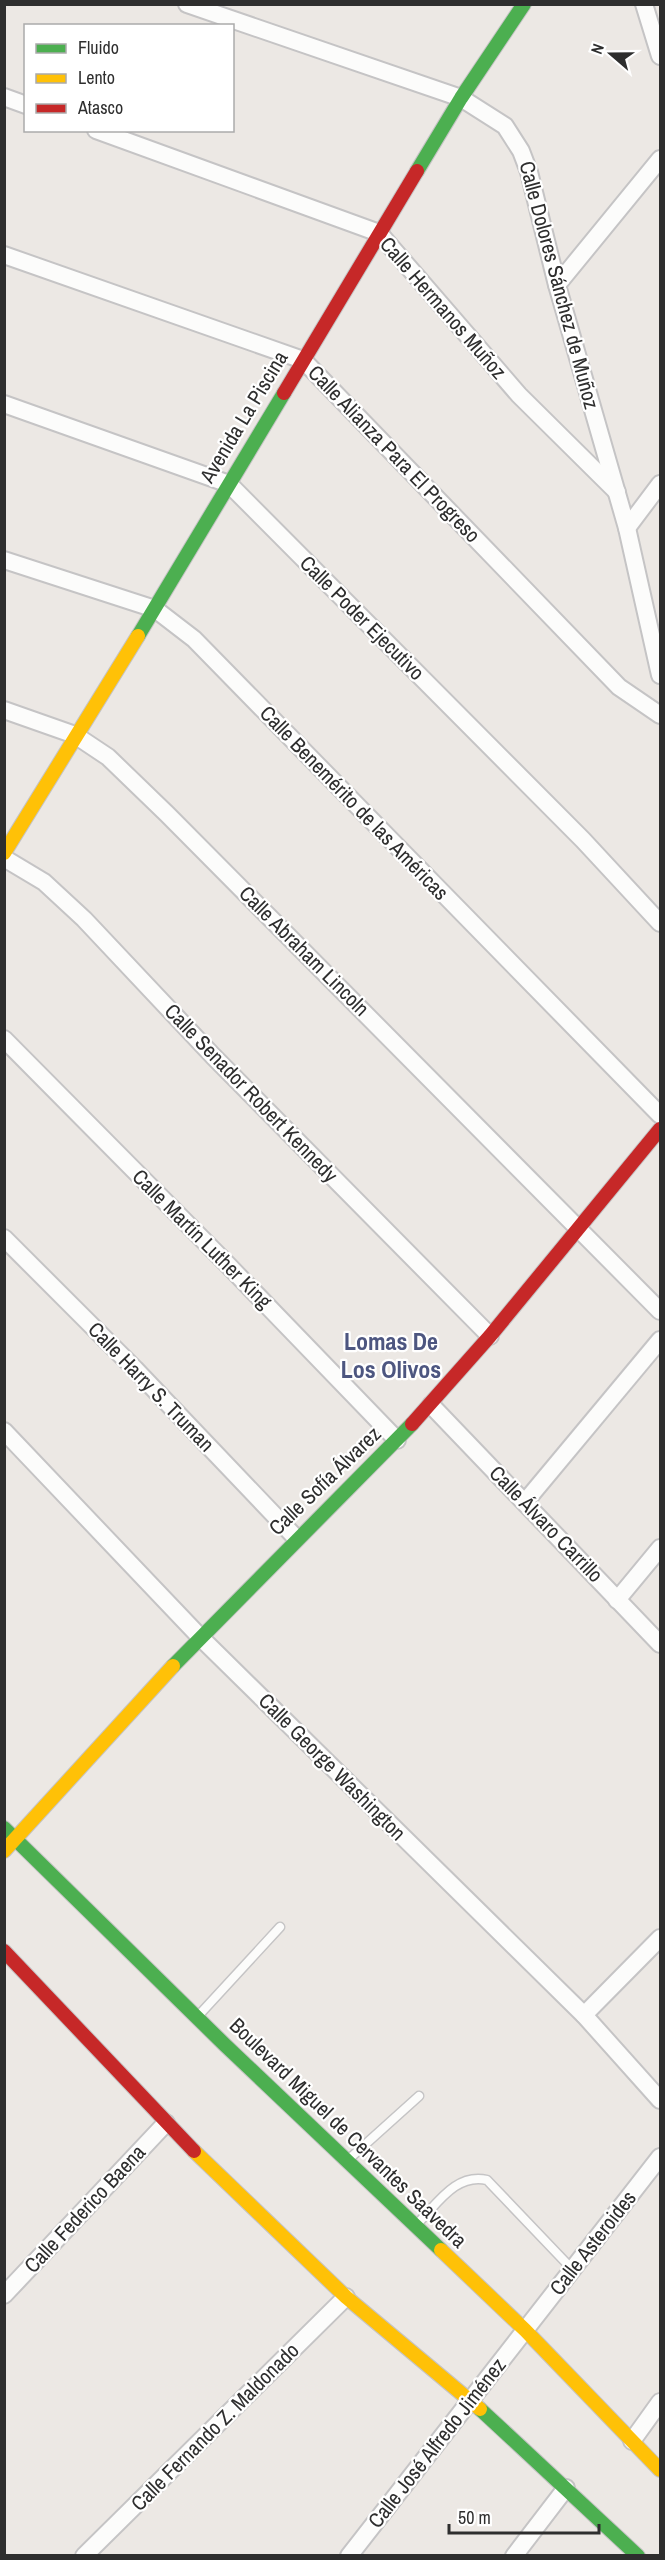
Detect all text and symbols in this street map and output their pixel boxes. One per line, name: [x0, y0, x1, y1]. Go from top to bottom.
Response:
legend: [24, 24, 234, 132]
north arrow: [581, 24, 641, 84]
text: Fluido: [78, 35, 119, 60]
text: N: [585, 41, 609, 57]
text: Lento: [78, 65, 115, 90]
text: Atasco: [77, 95, 123, 120]
street label: Calle Dolores Sánchez de Muñoz: [512, 158, 607, 412]
street label: Calle Hermanos Muñoz: [373, 230, 514, 385]
street label: Avenida La Piscina: [192, 345, 295, 489]
street label: Calle Alianza Para El Progreso: [302, 359, 487, 549]
street label: Calle Poder Ejecutivo: [294, 549, 431, 686]
street label: Calle Benemérito de las Américas: [254, 699, 455, 906]
street label: Calle Abraham Lincoln: [233, 879, 376, 1022]
street label: Calle Senador Robert Kennedy: [158, 997, 345, 1189]
street label: Calle Martín Luther King: [126, 1162, 279, 1315]
street label: Calle Harry S. Truman: [82, 1315, 221, 1458]
district label: Lomas De Los Olivos: [341, 1325, 441, 1385]
street label: Calle Sofía Álvarez: [262, 1419, 387, 1542]
street label: Calle Álvaro Carrillo: [483, 1459, 610, 1588]
street label: Calle George Washington: [252, 1687, 412, 1847]
street label: Boulevard Miguel de Cervantes Saavedra: [223, 2011, 474, 2254]
street label: Calle Federico Baena: [18, 2138, 152, 2279]
street label: Calle Asteroides: [543, 2184, 643, 2301]
street label: Calle Fernando Z. Maldonado: [124, 2336, 305, 2517]
street label: Calle José Alfredo Jiménez: [361, 2351, 513, 2534]
scale bar: [449, 2497, 599, 2535]
text: 50 m: [458, 2505, 491, 2530]

